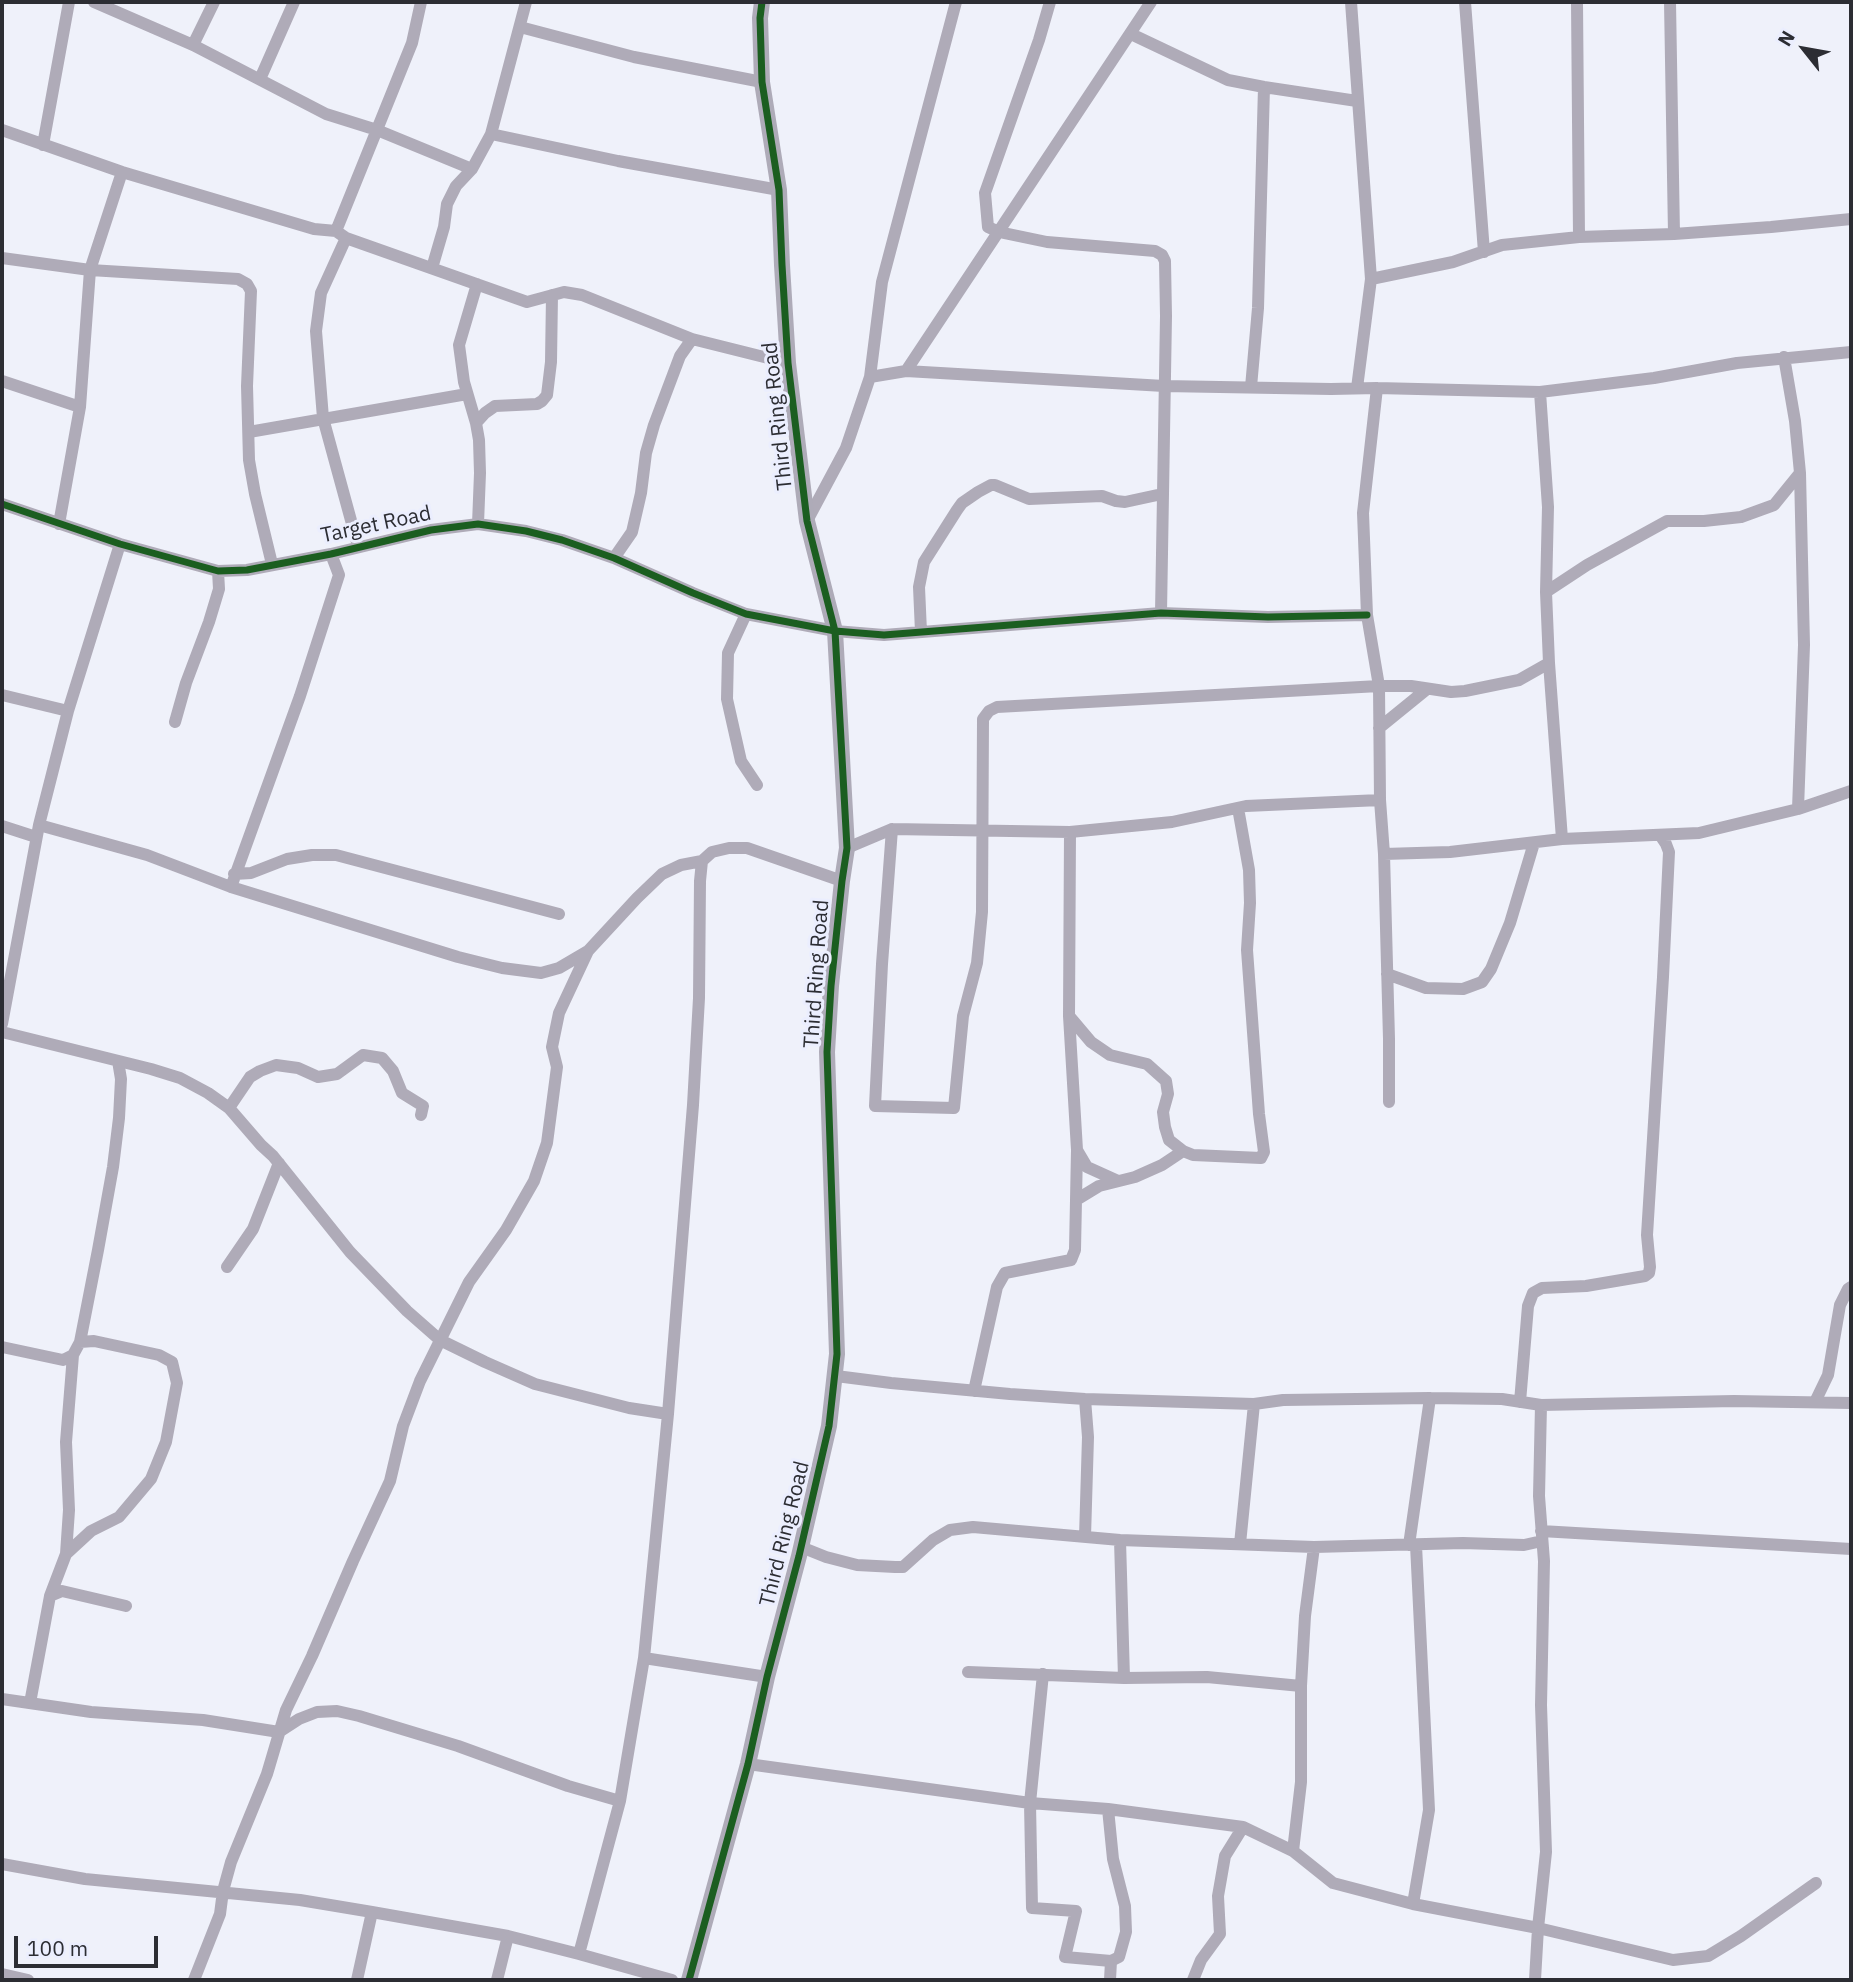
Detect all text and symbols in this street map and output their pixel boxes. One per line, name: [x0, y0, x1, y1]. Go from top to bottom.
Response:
north arrow: [1769, 14, 1839, 84]
text: N: [1772, 26, 1800, 50]
street label: Third Ring Road: [758, 341, 798, 491]
street label: Target Road: [319, 501, 433, 549]
street label: Third Ring Road: [799, 899, 835, 1049]
street label: Third Ring Road: [755, 1459, 815, 1609]
scale bar: [18, 1923, 161, 1967]
text: 100 m: [27, 1934, 88, 1962]

